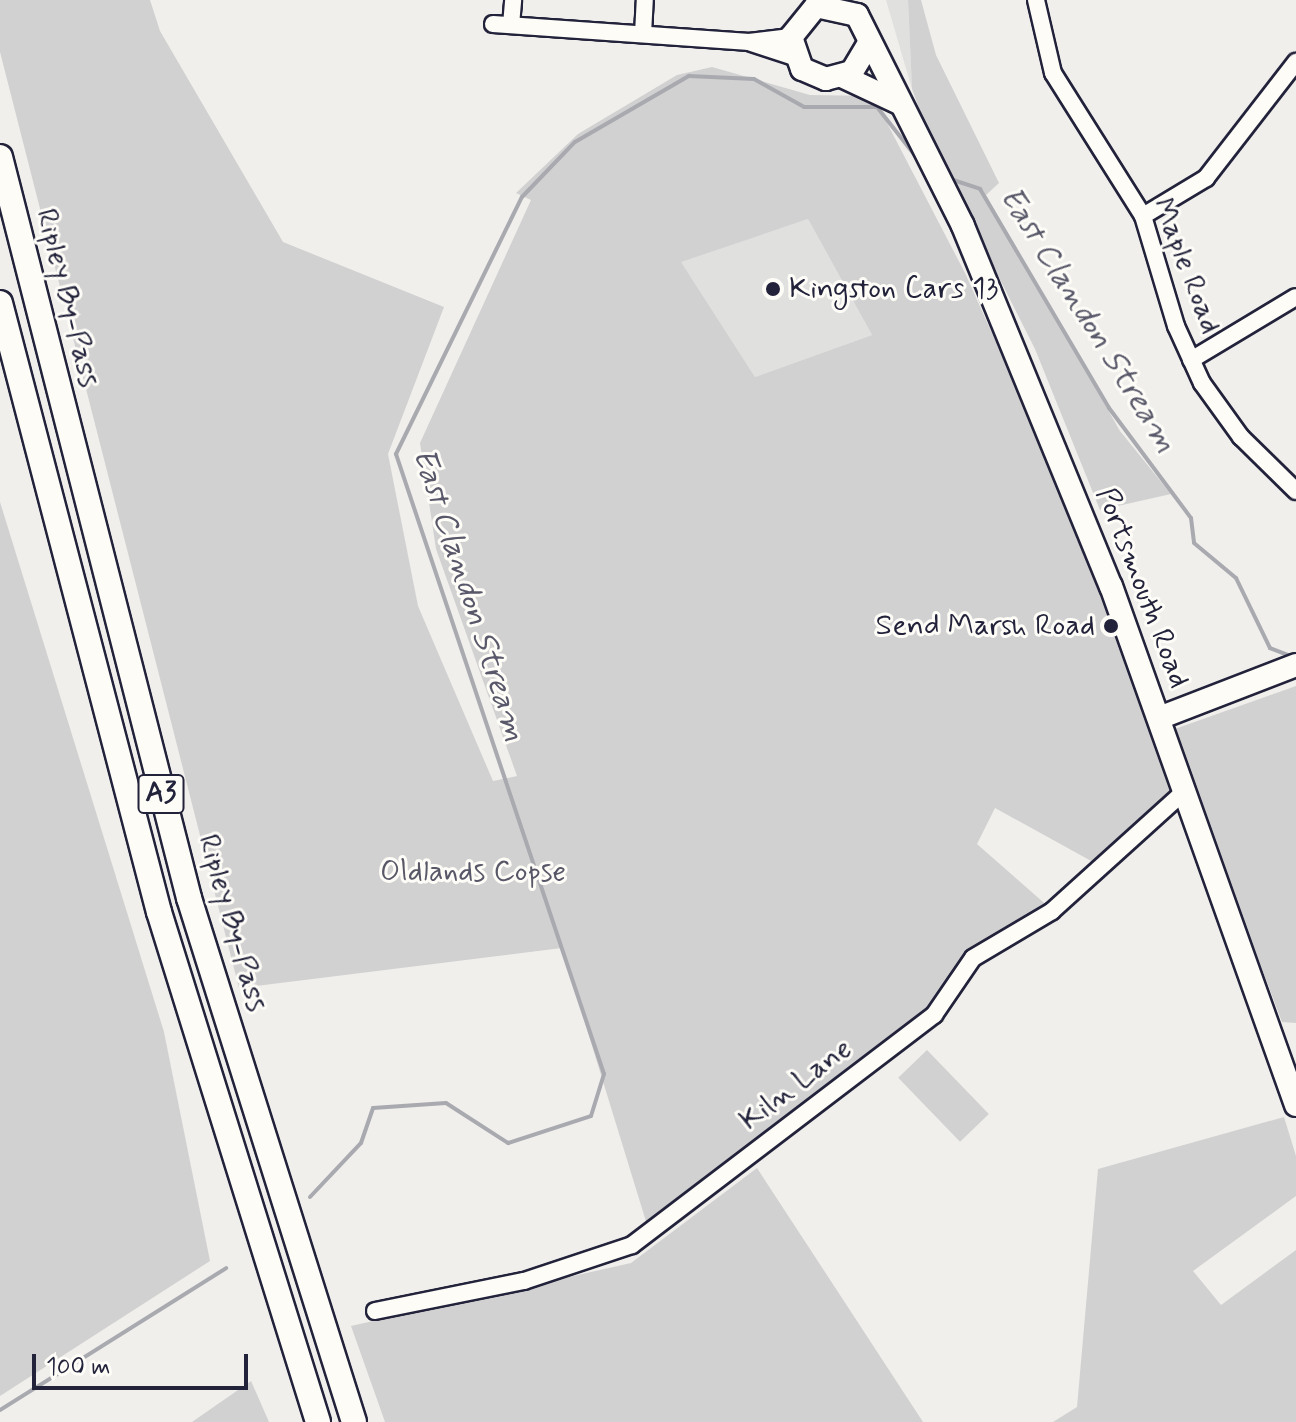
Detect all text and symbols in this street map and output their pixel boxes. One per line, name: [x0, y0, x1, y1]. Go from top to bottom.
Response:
water label: East Clandon Stream: [995, 186, 1181, 454]
street label: Maple Road: [1144, 193, 1228, 339]
street label: Ripley By-Pass: [27, 204, 107, 392]
place label: Kingston Cars 13: [789, 271, 999, 307]
marker: Kingston Cars 13: [764, 280, 782, 298]
water label: East Clandon Stream: [406, 451, 532, 739]
street label: Portsmouth Road: [1087, 483, 1197, 693]
place label: Send Marsh Road: [876, 608, 1095, 644]
marker: Send Marsh Road: [1102, 617, 1120, 635]
road number: A3: [137, 770, 185, 818]
street label: Ripley By-Pass: [189, 829, 275, 1017]
park label: Oldlands Copse: [380, 854, 566, 890]
street label: Kiln Lane: [733, 1031, 859, 1139]
scale bar: [36, 1338, 252, 1388]
text: 100 m: [46, 1352, 110, 1383]

